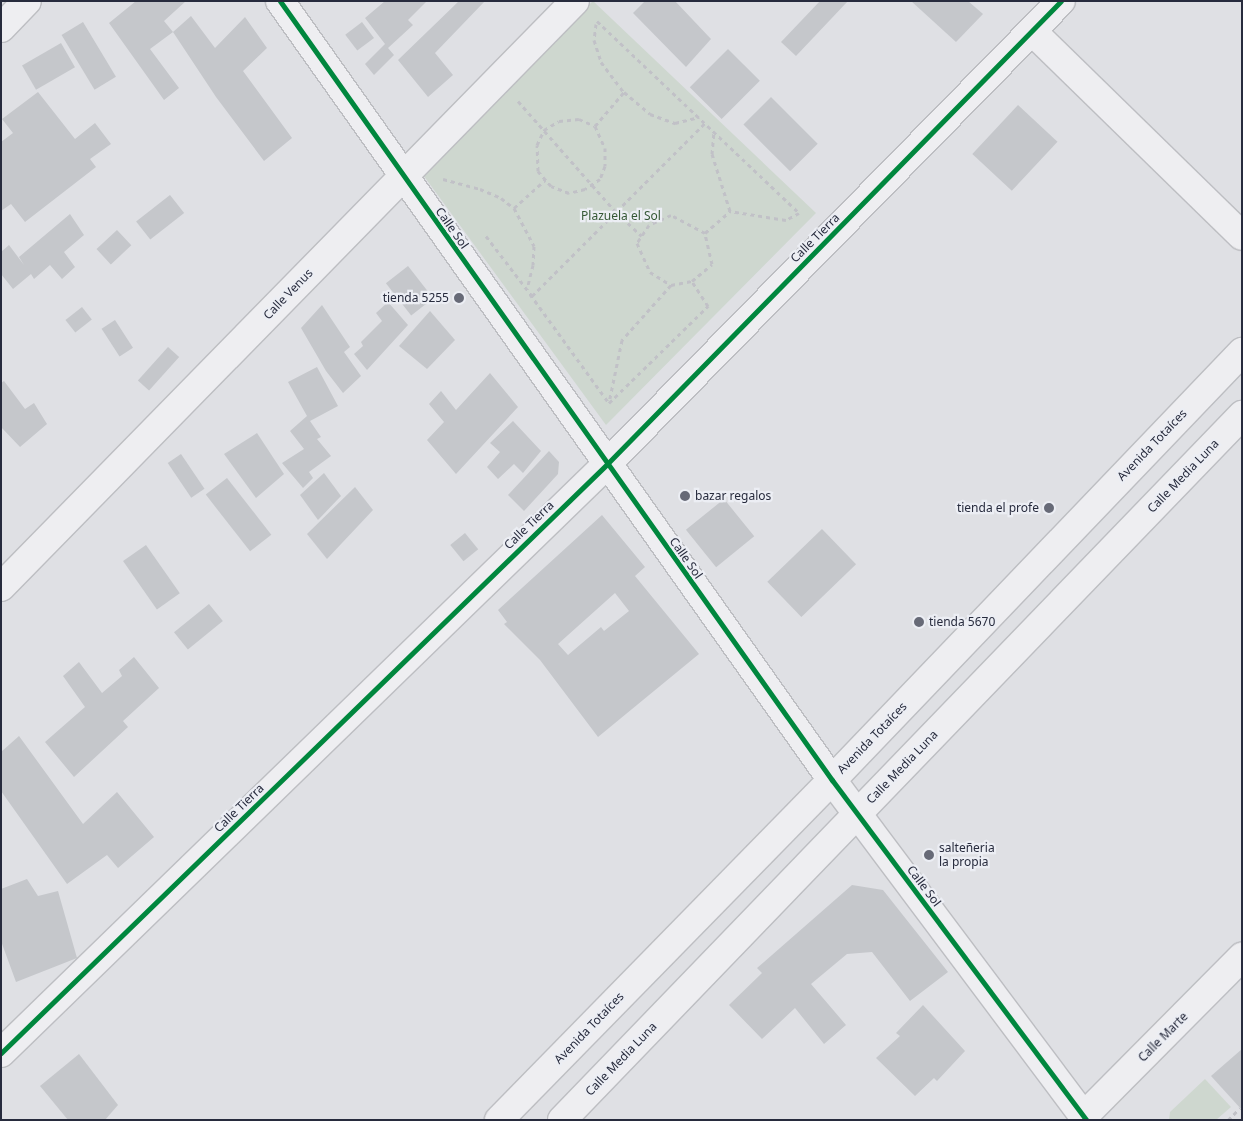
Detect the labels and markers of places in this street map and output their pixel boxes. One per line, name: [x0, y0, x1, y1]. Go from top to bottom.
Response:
place label: tienda 5255: [383, 291, 449, 305]
marker: tienda 5255: [453, 292, 465, 304]
place label: bazar regalos: [695, 489, 771, 503]
marker: bazar regalos: [679, 490, 691, 502]
place label: tienda el profe: [957, 501, 1039, 515]
marker: tienda el profe: [1043, 502, 1055, 514]
place label: tienda 5670: [929, 615, 995, 629]
marker: tienda 5670: [913, 616, 925, 628]
place label: salteñeria la propia: [939, 841, 995, 869]
marker: salteñeria la propia: [923, 849, 935, 861]

